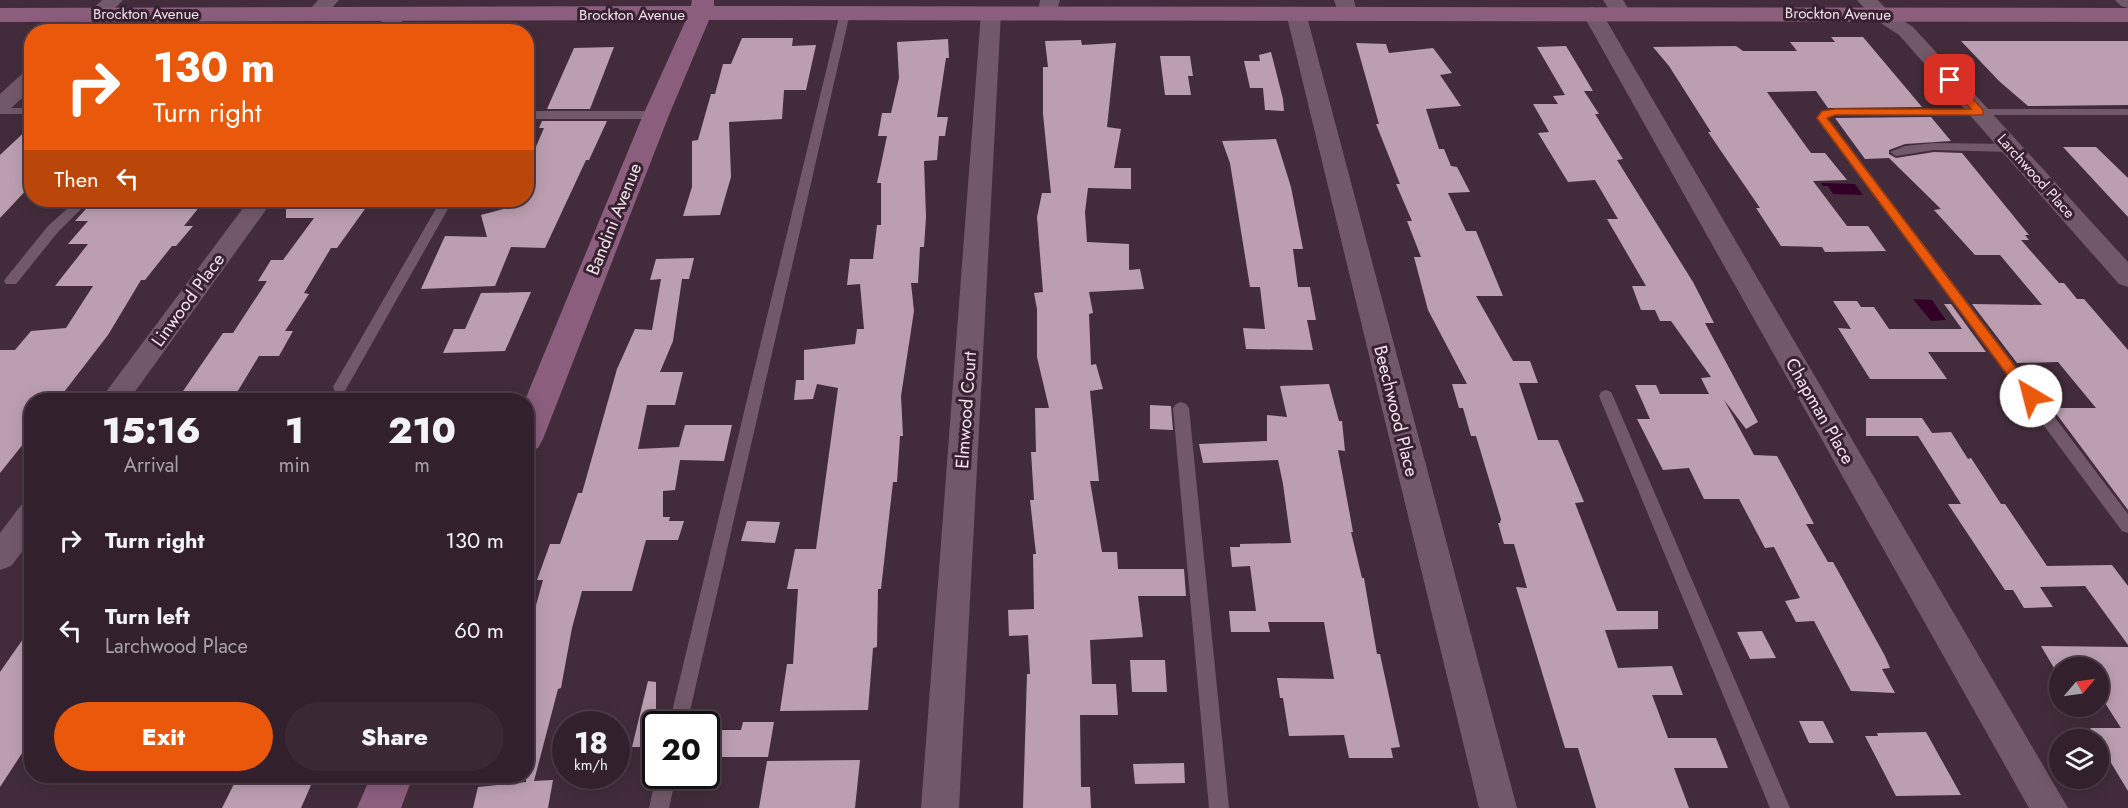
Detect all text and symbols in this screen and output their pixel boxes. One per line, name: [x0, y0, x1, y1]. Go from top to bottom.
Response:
street label: Brockton Avenue: [1785, 2, 1892, 26]
street label: Brockton Avenue: [93, 3, 199, 25]
street label: Brockton Avenue: [579, 4, 685, 26]
text: 130 m: [153, 37, 275, 98]
icon: right: [54, 48, 132, 126]
pin: [1924, 54, 1975, 105]
icon: arrive: [1933, 63, 1966, 96]
text: Turn right: [153, 93, 261, 132]
street label: Larchwood Place: [1992, 129, 2080, 223]
street label: Bandini Avenue: [580, 159, 648, 279]
icon: left: [111, 162, 144, 195]
text: Then: [54, 163, 99, 195]
street label: Linwood Place: [145, 248, 231, 352]
street label: Beechwood Place: [1367, 343, 1425, 479]
street label: Elmwood Court: [949, 350, 983, 469]
street label: Chapman Place: [1779, 353, 1861, 469]
position arrow: [1999, 364, 2063, 428]
text: 15:16: [102, 404, 201, 456]
text: 1: [285, 404, 304, 456]
text: 210: [388, 404, 456, 456]
text: Arrival: [124, 451, 179, 480]
text: min: [279, 451, 310, 480]
text: m: [414, 451, 430, 480]
icon: right: [54, 524, 87, 557]
text: Turn right: [105, 524, 205, 556]
text: 130 m: [445, 524, 504, 556]
text: Turn left: [105, 600, 190, 632]
icon: left: [54, 614, 87, 647]
text: 60 m: [454, 614, 504, 646]
text: Larchwood Place: [105, 632, 248, 661]
north arrow: [2049, 657, 2109, 717]
map controls: [2049, 657, 2109, 789]
button: Exit: [54, 702, 273, 771]
button: Share: [285, 702, 504, 771]
speed limit sign: 20: [642, 711, 720, 789]
text: 18: [574, 721, 608, 764]
button: layers: [2049, 729, 2109, 789]
text: km/h: [574, 754, 608, 776]

